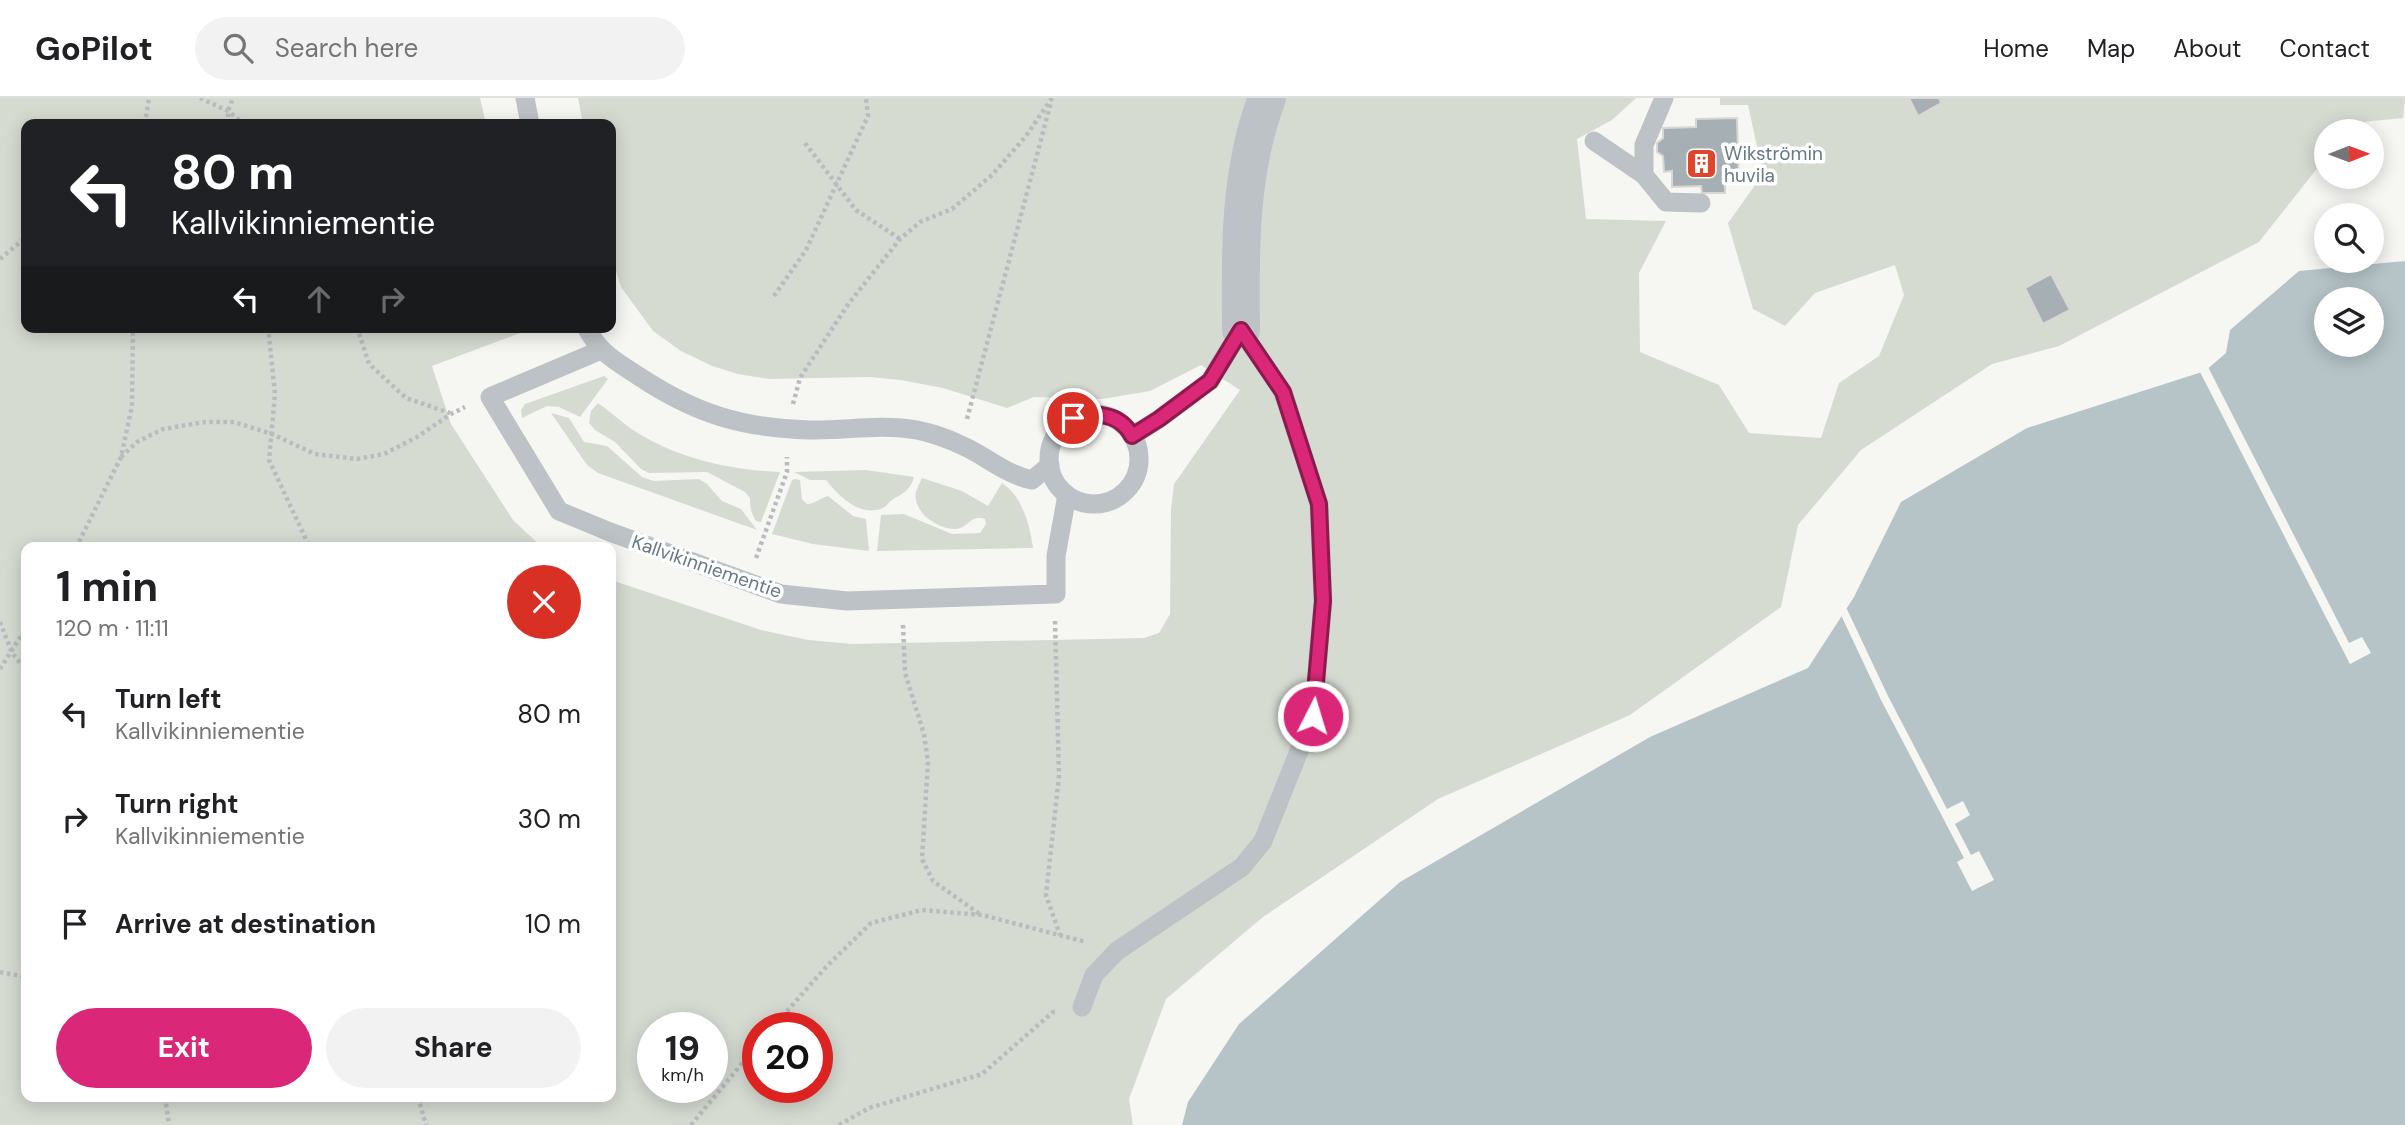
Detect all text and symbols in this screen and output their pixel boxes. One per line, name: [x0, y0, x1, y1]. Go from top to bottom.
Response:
search box: [195, 17, 685, 80]
text: GoPilot: [35, 27, 153, 70]
icon: search: [219, 29, 257, 67]
text: Search here: [275, 31, 418, 65]
text: Home: [1983, 33, 2049, 64]
text: Map: [2087, 33, 2135, 64]
text: About: [2173, 33, 2242, 64]
text: Contact: [2280, 33, 2370, 64]
north arrow: [2314, 119, 2384, 189]
map controls: [2314, 119, 2384, 357]
text: 80 m: [171, 140, 294, 204]
place label: Wikströmin huvila: [1724, 141, 1823, 188]
icon: left: [56, 147, 147, 238]
building icon: Wikströmin huvila: [1684, 147, 1718, 181]
text: Kallvikinniementie: [171, 202, 435, 244]
button: search: [2314, 203, 2384, 273]
icon: left: [227, 280, 265, 318]
icon: ahead: [300, 280, 338, 318]
icon: right: [373, 280, 411, 318]
button: layers: [2314, 287, 2384, 357]
pin: [1043, 388, 1103, 448]
icon: arrive: [1054, 399, 1092, 437]
street label: Kallvikinniementie: [629, 529, 785, 604]
text: 1 min: [56, 559, 158, 614]
button: close: [507, 565, 581, 639]
text: 120 m · 11:11: [56, 613, 169, 643]
position arrow: [1276, 679, 1350, 753]
text: Turn left: [115, 682, 222, 716]
icon: left: [56, 695, 94, 733]
text: 80 m: [517, 697, 581, 731]
text: Kallvikinniementie: [115, 716, 305, 746]
text: Turn right: [115, 787, 239, 821]
icon: right: [56, 800, 94, 838]
text: 30 m: [518, 802, 581, 836]
text: Kallvikinniementie: [115, 821, 305, 851]
icon: arrive: [56, 905, 94, 943]
text: Arrive at destination: [115, 907, 376, 941]
text: 10 m: [525, 907, 581, 941]
button: Exit: [56, 1008, 312, 1088]
button: Share: [326, 1008, 581, 1088]
speed limit sign: 20: [742, 1012, 833, 1103]
text: 19: [665, 1025, 700, 1071]
text: km/h: [661, 1063, 704, 1087]

